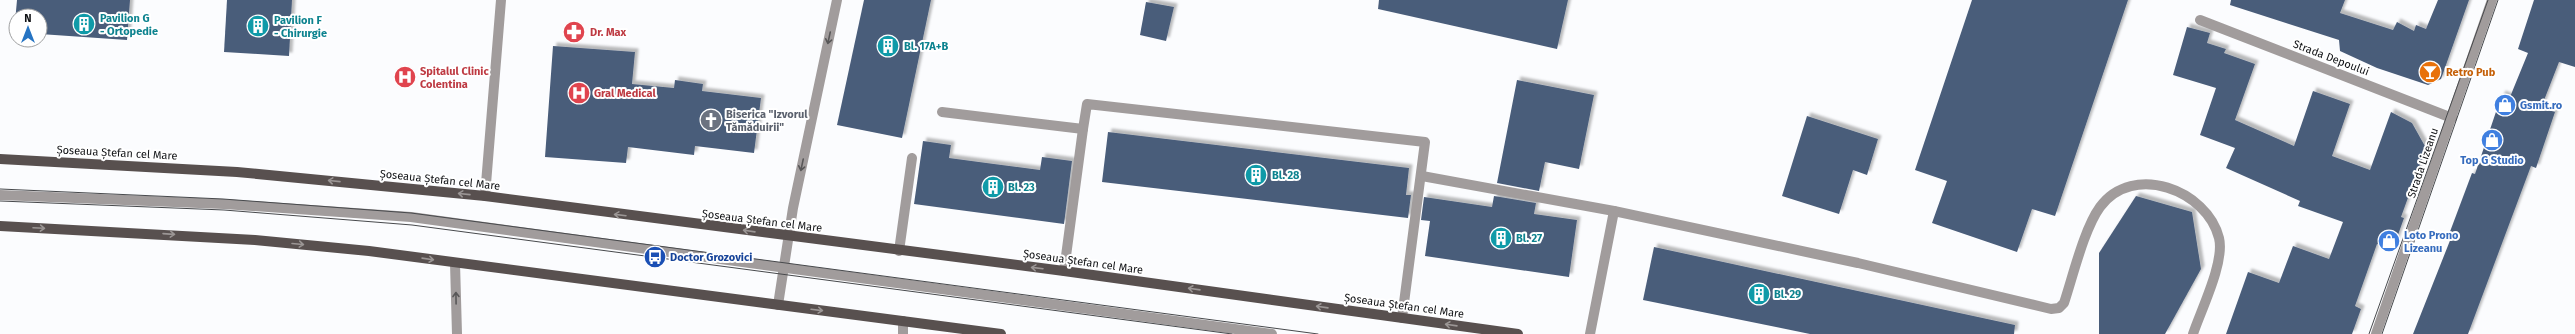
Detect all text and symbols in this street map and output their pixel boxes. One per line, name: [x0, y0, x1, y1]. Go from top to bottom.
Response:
north arrow: [8, 8, 48, 48]
building icon: Pavilion G - Ortopedie: [71, 11, 97, 37]
text: N: [24, 12, 32, 25]
place label: Pavilion G - Ortopedie: [100, 12, 158, 38]
building icon: Pavilion F - Chirurgie: [245, 13, 271, 39]
place label: Pavilion F - Chirurgie: [274, 14, 327, 40]
pharmacy icon: Dr. Max: [561, 19, 587, 45]
place label: Dr. Max: [590, 26, 627, 39]
one-way arrow: [825, 31, 833, 44]
building icon: Bl. 17A+B: [875, 33, 901, 59]
street label: Strada Depoului: [2291, 38, 2371, 78]
place label: Bl. 17A+B: [904, 40, 949, 53]
bar icon: Retro Pub: [2417, 59, 2443, 85]
hospital icon: Spitalul Clinic Colentina: [392, 64, 418, 90]
place label: Spitalul Clinic Colentina: [420, 65, 489, 91]
place label: Retro Pub: [2446, 66, 2496, 79]
hospital icon: Gral Medical: [566, 80, 592, 106]
place label: Gral Medical: [594, 87, 656, 100]
shop icon: Gsmit.ro: [2492, 92, 2518, 118]
place label: Gsmit.ro: [2520, 99, 2563, 112]
church icon: Biserica "Izvorul Tămăduirii": [698, 107, 724, 133]
place label: Biserica "Izvorul Tămăduirii": [726, 108, 808, 134]
street label: Strada Lizeanu: [2405, 126, 2441, 200]
shop icon: Top G Studio: [2479, 127, 2505, 153]
street label: Șoseaua Ștefan cel Mare: [56, 143, 178, 163]
place label: Top G Studio: [2460, 154, 2524, 167]
one-way arrow: [797, 158, 805, 171]
building icon: Bl. 28: [1243, 162, 1269, 188]
street label: Șoseaua Ștefan cel Mare: [379, 167, 501, 193]
place label: Bl. 28: [1272, 169, 1300, 182]
building icon: Bl. 23: [980, 174, 1006, 200]
one-way arrow: [328, 177, 341, 184]
place label: Bl. 23: [1008, 181, 1035, 194]
one-way arrow: [458, 190, 471, 198]
street label: Șoseaua Ștefan cel Mare: [701, 207, 823, 235]
one-way arrow: [614, 211, 627, 218]
one-way arrow: [32, 224, 45, 231]
building icon: Bl. 27: [1488, 225, 1514, 251]
one-way arrow: [743, 227, 756, 235]
shop icon: Loto Prono Lizeanu: [2376, 228, 2402, 254]
place label: Loto Prono Lizeanu: [2404, 229, 2459, 255]
one-way arrow: [162, 231, 175, 238]
place label: Bl. 27: [1516, 232, 1542, 245]
one-way arrow: [291, 241, 304, 248]
bus stop icon: Doctor Grozovici: [642, 244, 668, 270]
street label: Șoseaua Ștefan cel Mare: [1022, 247, 1144, 277]
place label: Doctor Grozovici: [670, 251, 752, 264]
one-way arrow: [421, 255, 434, 263]
one-way arrow: [1031, 264, 1044, 271]
building icon: Bl. 29: [1746, 281, 1772, 307]
one-way arrow: [1188, 285, 1201, 293]
place label: Bl. 29: [1774, 288, 1801, 301]
street label: Șoseaua Ștefan cel Mare: [1343, 291, 1465, 321]
one-way arrow: [452, 292, 460, 305]
one-way arrow: [1316, 303, 1329, 311]
one-way arrow: [810, 306, 823, 314]
one-way arrow: [1445, 321, 1458, 329]

